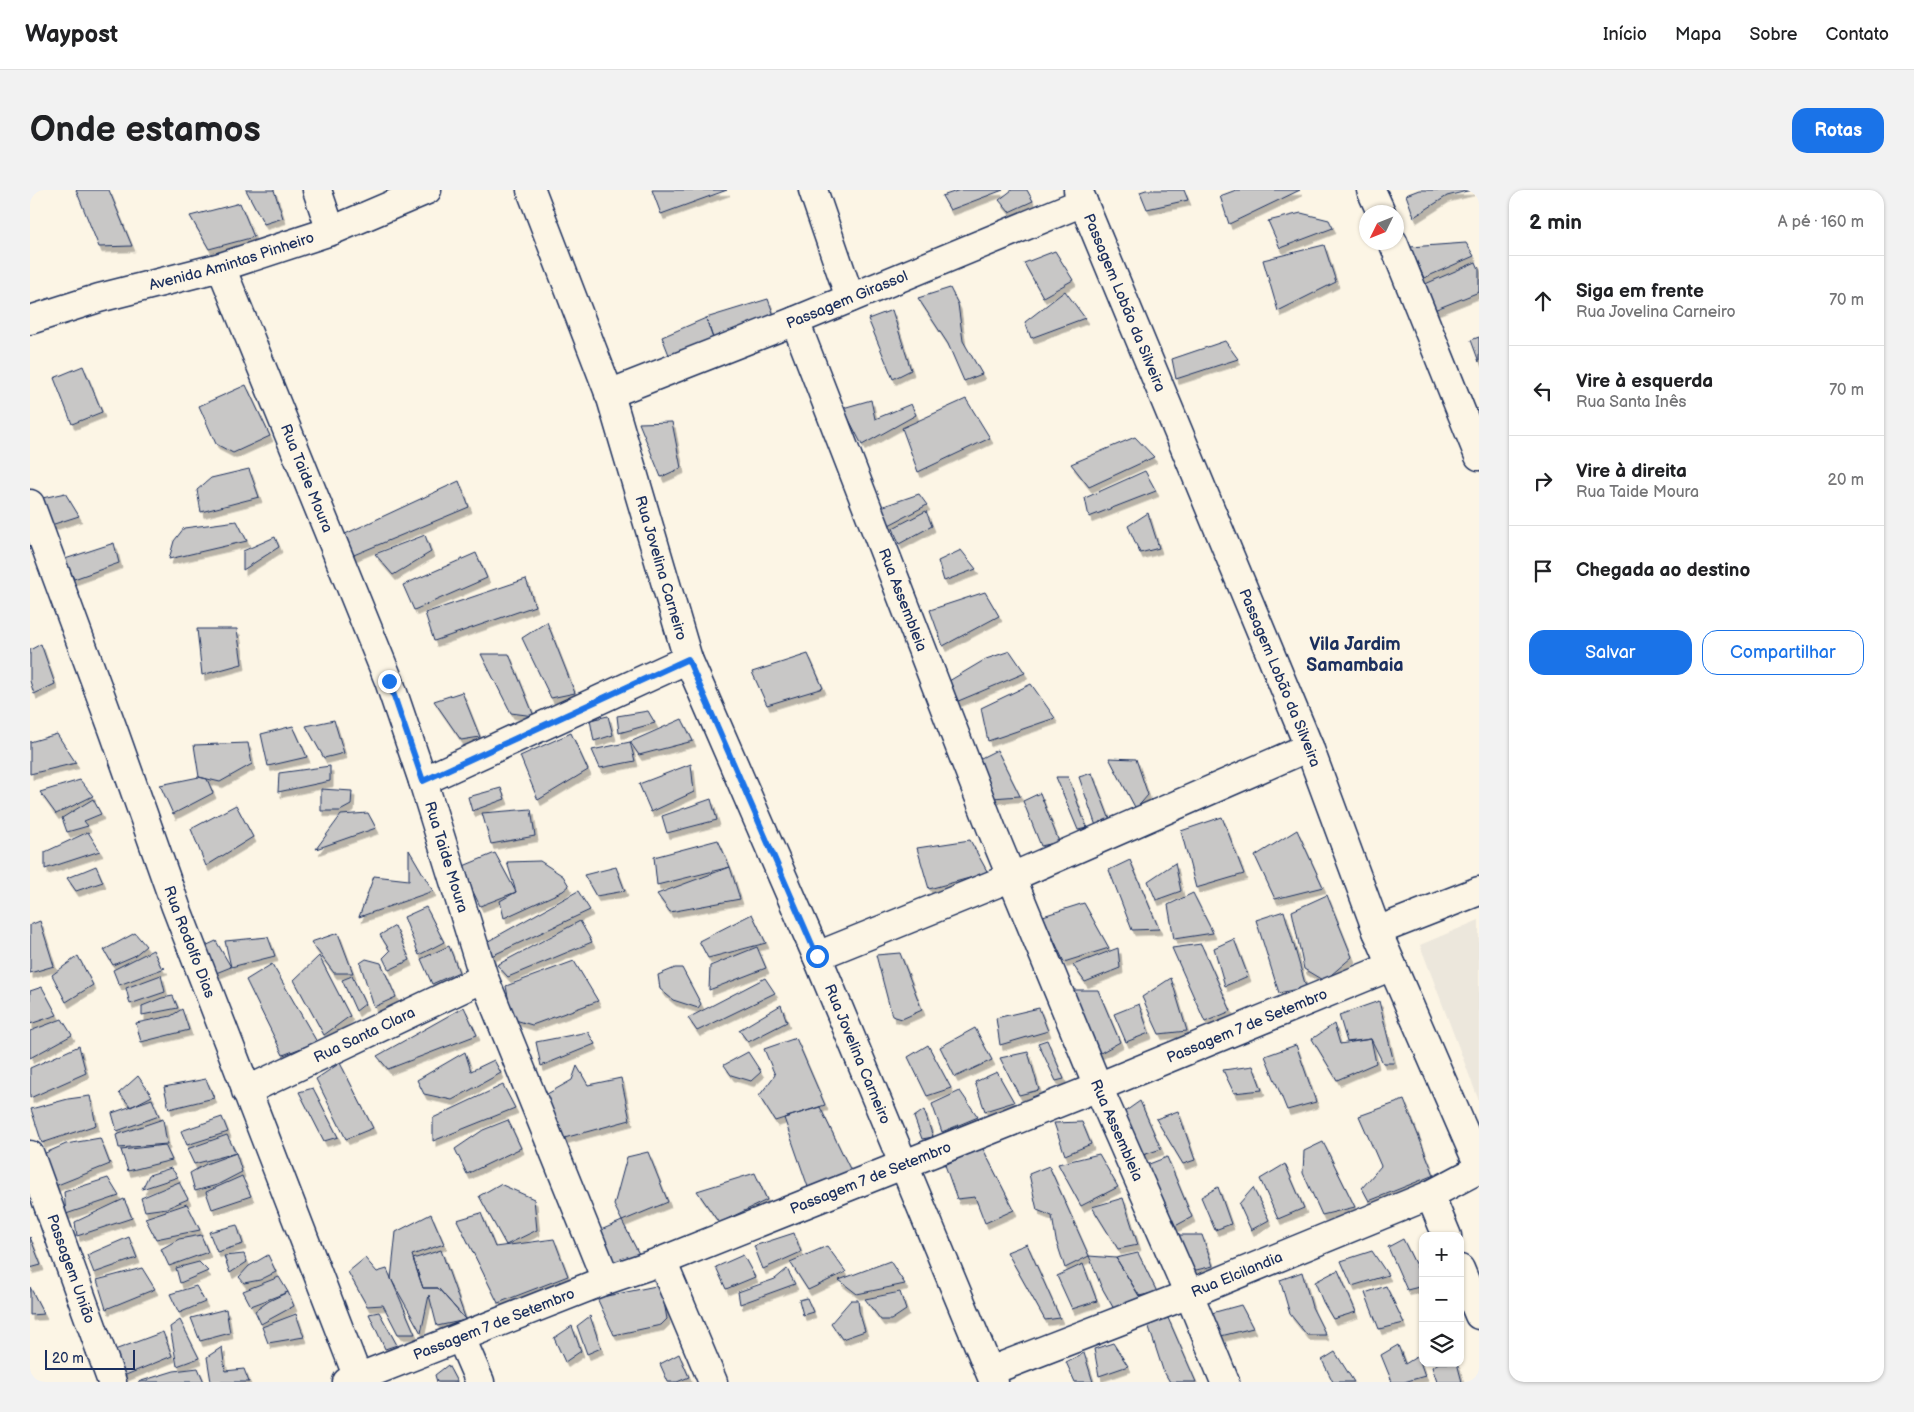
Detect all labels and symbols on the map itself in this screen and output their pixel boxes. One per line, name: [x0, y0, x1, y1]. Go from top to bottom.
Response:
north arrow: [1359, 205, 1404, 250]
street label: Passagem Lobão da Silveira: [1079, 211, 1170, 395]
street label: Avenida Amintas Pinheiro: [147, 228, 317, 294]
street label: Passagem Girassol: [783, 266, 911, 333]
street label: Rua Taide Moura: [276, 421, 337, 535]
street label: Rua Jovelina Carneiro: [631, 493, 691, 642]
street label: Rua Assembleia: [874, 546, 931, 654]
street label: Passagem Lobão da Silveira: [1235, 586, 1325, 770]
district label: Vila Jardim Samambaia: [1306, 634, 1404, 676]
route end: [378, 670, 401, 693]
street label: Rua Taide Moura: [420, 799, 473, 915]
street label: Rua Rodolfo Dias: [160, 883, 220, 1001]
route start: [806, 945, 829, 968]
street label: Rua Jovelina Carneiro: [820, 981, 895, 1127]
street label: Passagem 7 de Setembro: [1164, 984, 1330, 1067]
street label: Rua Santa Clara: [311, 1003, 418, 1067]
street label: Rua Assembleia: [1086, 1077, 1148, 1184]
street label: Passagem 7 de Setembro: [787, 1137, 954, 1218]
street label: Passagem União: [43, 1212, 100, 1326]
street label: Rua Elcilandia: [1188, 1247, 1285, 1302]
street label: Passagem 7 de Setembro: [411, 1284, 577, 1364]
scale bar: [45, 1347, 135, 1370]

